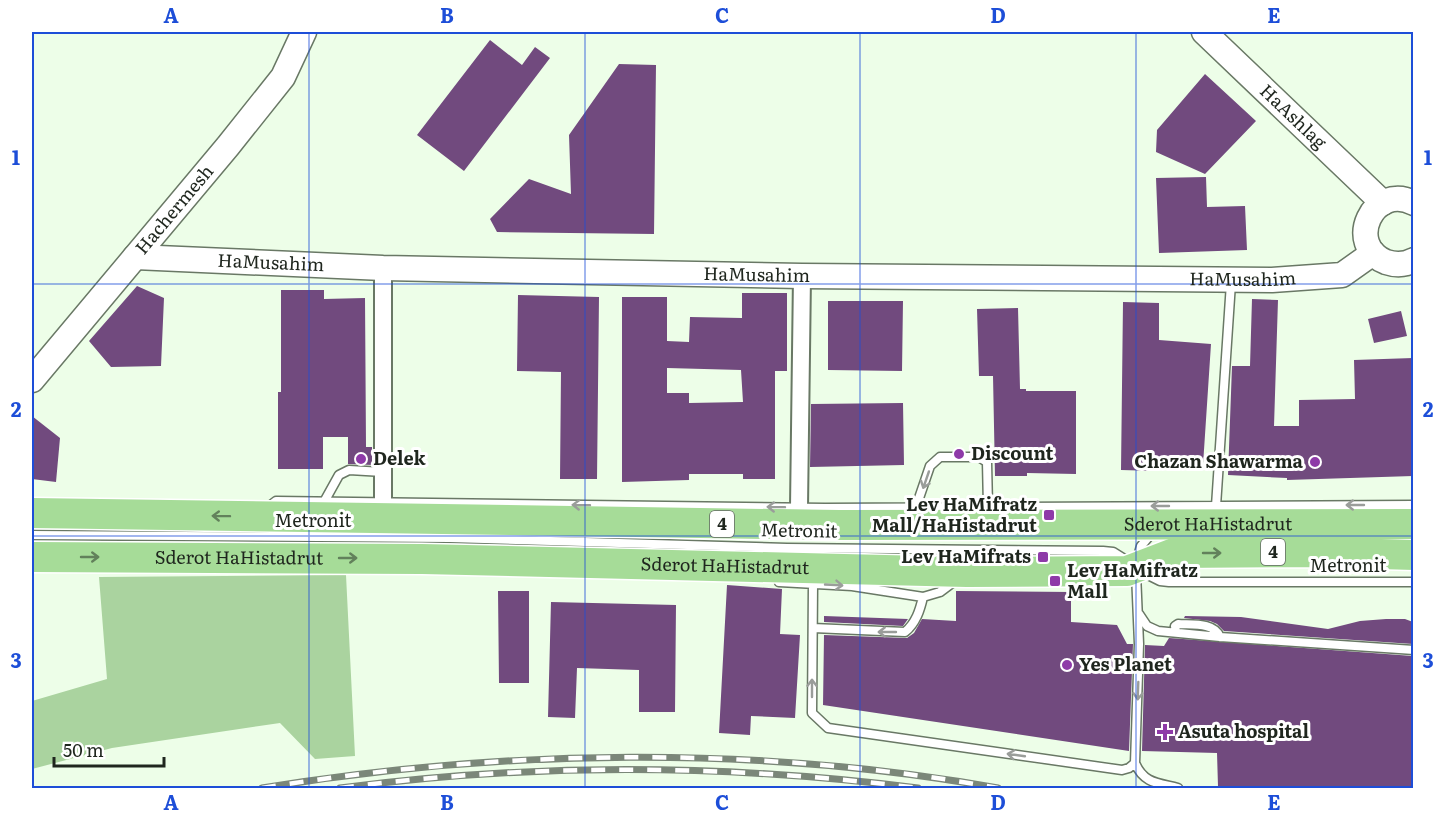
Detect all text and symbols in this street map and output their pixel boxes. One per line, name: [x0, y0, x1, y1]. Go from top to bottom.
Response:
text: A: [163, 0, 179, 29]
text: B: [440, 0, 454, 29]
text: C: [715, 0, 729, 29]
text: D: [990, 0, 1006, 29]
text: E: [1267, 0, 1281, 29]
street label: HaAshlag: [1254, 77, 1334, 155]
text: 1: [12, 141, 20, 171]
text: 1: [1424, 141, 1432, 171]
street label: Hachermesh: [128, 158, 219, 260]
street label: HaMusahim: [217, 246, 325, 277]
street label: HaMusahim: [703, 259, 810, 288]
street label: HaMusahim: [1189, 263, 1297, 292]
text: 2: [11, 393, 22, 423]
text: 2: [1423, 393, 1434, 423]
place label: Discount: [971, 439, 1054, 466]
place label: Delek: [373, 444, 427, 471]
marker: Discount: [952, 447, 966, 461]
place label: Chazan Shawarma: [1134, 447, 1304, 474]
marker: Delek: [354, 452, 368, 466]
marker: Chazan Shawarma: [1308, 455, 1322, 469]
one-way arrow: [919, 470, 930, 489]
place label: Lev HaMifratz Mall/HaHistadrut: [872, 490, 1037, 538]
one-way arrow: [572, 499, 592, 510]
one-way arrow: [1346, 499, 1366, 511]
one-way arrow: [1151, 500, 1171, 512]
one-way arrow: [767, 501, 787, 513]
street label: Metronit: [274, 506, 352, 533]
marker: Lev HaMifratz Mall/HaHistadrut: [1042, 508, 1056, 522]
street label: Sderot HaHistadrut: [1124, 509, 1293, 537]
one-way arrow: [212, 510, 232, 522]
road number: 4: [710, 511, 734, 537]
street label: Metronit: [760, 515, 838, 544]
road number: 4: [1261, 539, 1285, 565]
place label: Lev HaMifrats: [901, 542, 1031, 569]
street label: Sderot HaHistadrut: [155, 543, 324, 570]
one-way arrow: [1202, 547, 1222, 559]
street label: Sderot HaHistadrut: [640, 549, 810, 580]
marker: Lev HaMifrats: [1036, 550, 1050, 564]
one-way arrow: [79, 551, 99, 563]
street label: Metronit: [1309, 551, 1387, 578]
one-way arrow: [337, 552, 357, 564]
place label: Lev HaMifratz Mall: [1067, 556, 1198, 604]
marker: Lev HaMifratz Mall: [1048, 574, 1062, 588]
one-way arrow: [824, 580, 844, 591]
one-way arrow: [877, 626, 897, 638]
text: 3: [10, 644, 22, 674]
text: 3: [1422, 644, 1434, 674]
place label: Yes Planet: [1079, 650, 1172, 677]
marker: Yes Planet: [1060, 658, 1074, 672]
one-way arrow: [806, 679, 818, 699]
one-way arrow: [1132, 680, 1143, 700]
place label: Asuta hospital: [1178, 717, 1310, 744]
marker: Asuta hospital: [1156, 723, 1174, 741]
scale bar: [54, 730, 164, 768]
text: 50 m: [63, 736, 104, 763]
one-way arrow: [1007, 749, 1027, 760]
text: A: [163, 786, 179, 816]
text: B: [440, 786, 454, 816]
text: C: [715, 786, 729, 816]
text: D: [990, 786, 1006, 816]
text: E: [1267, 786, 1281, 816]

